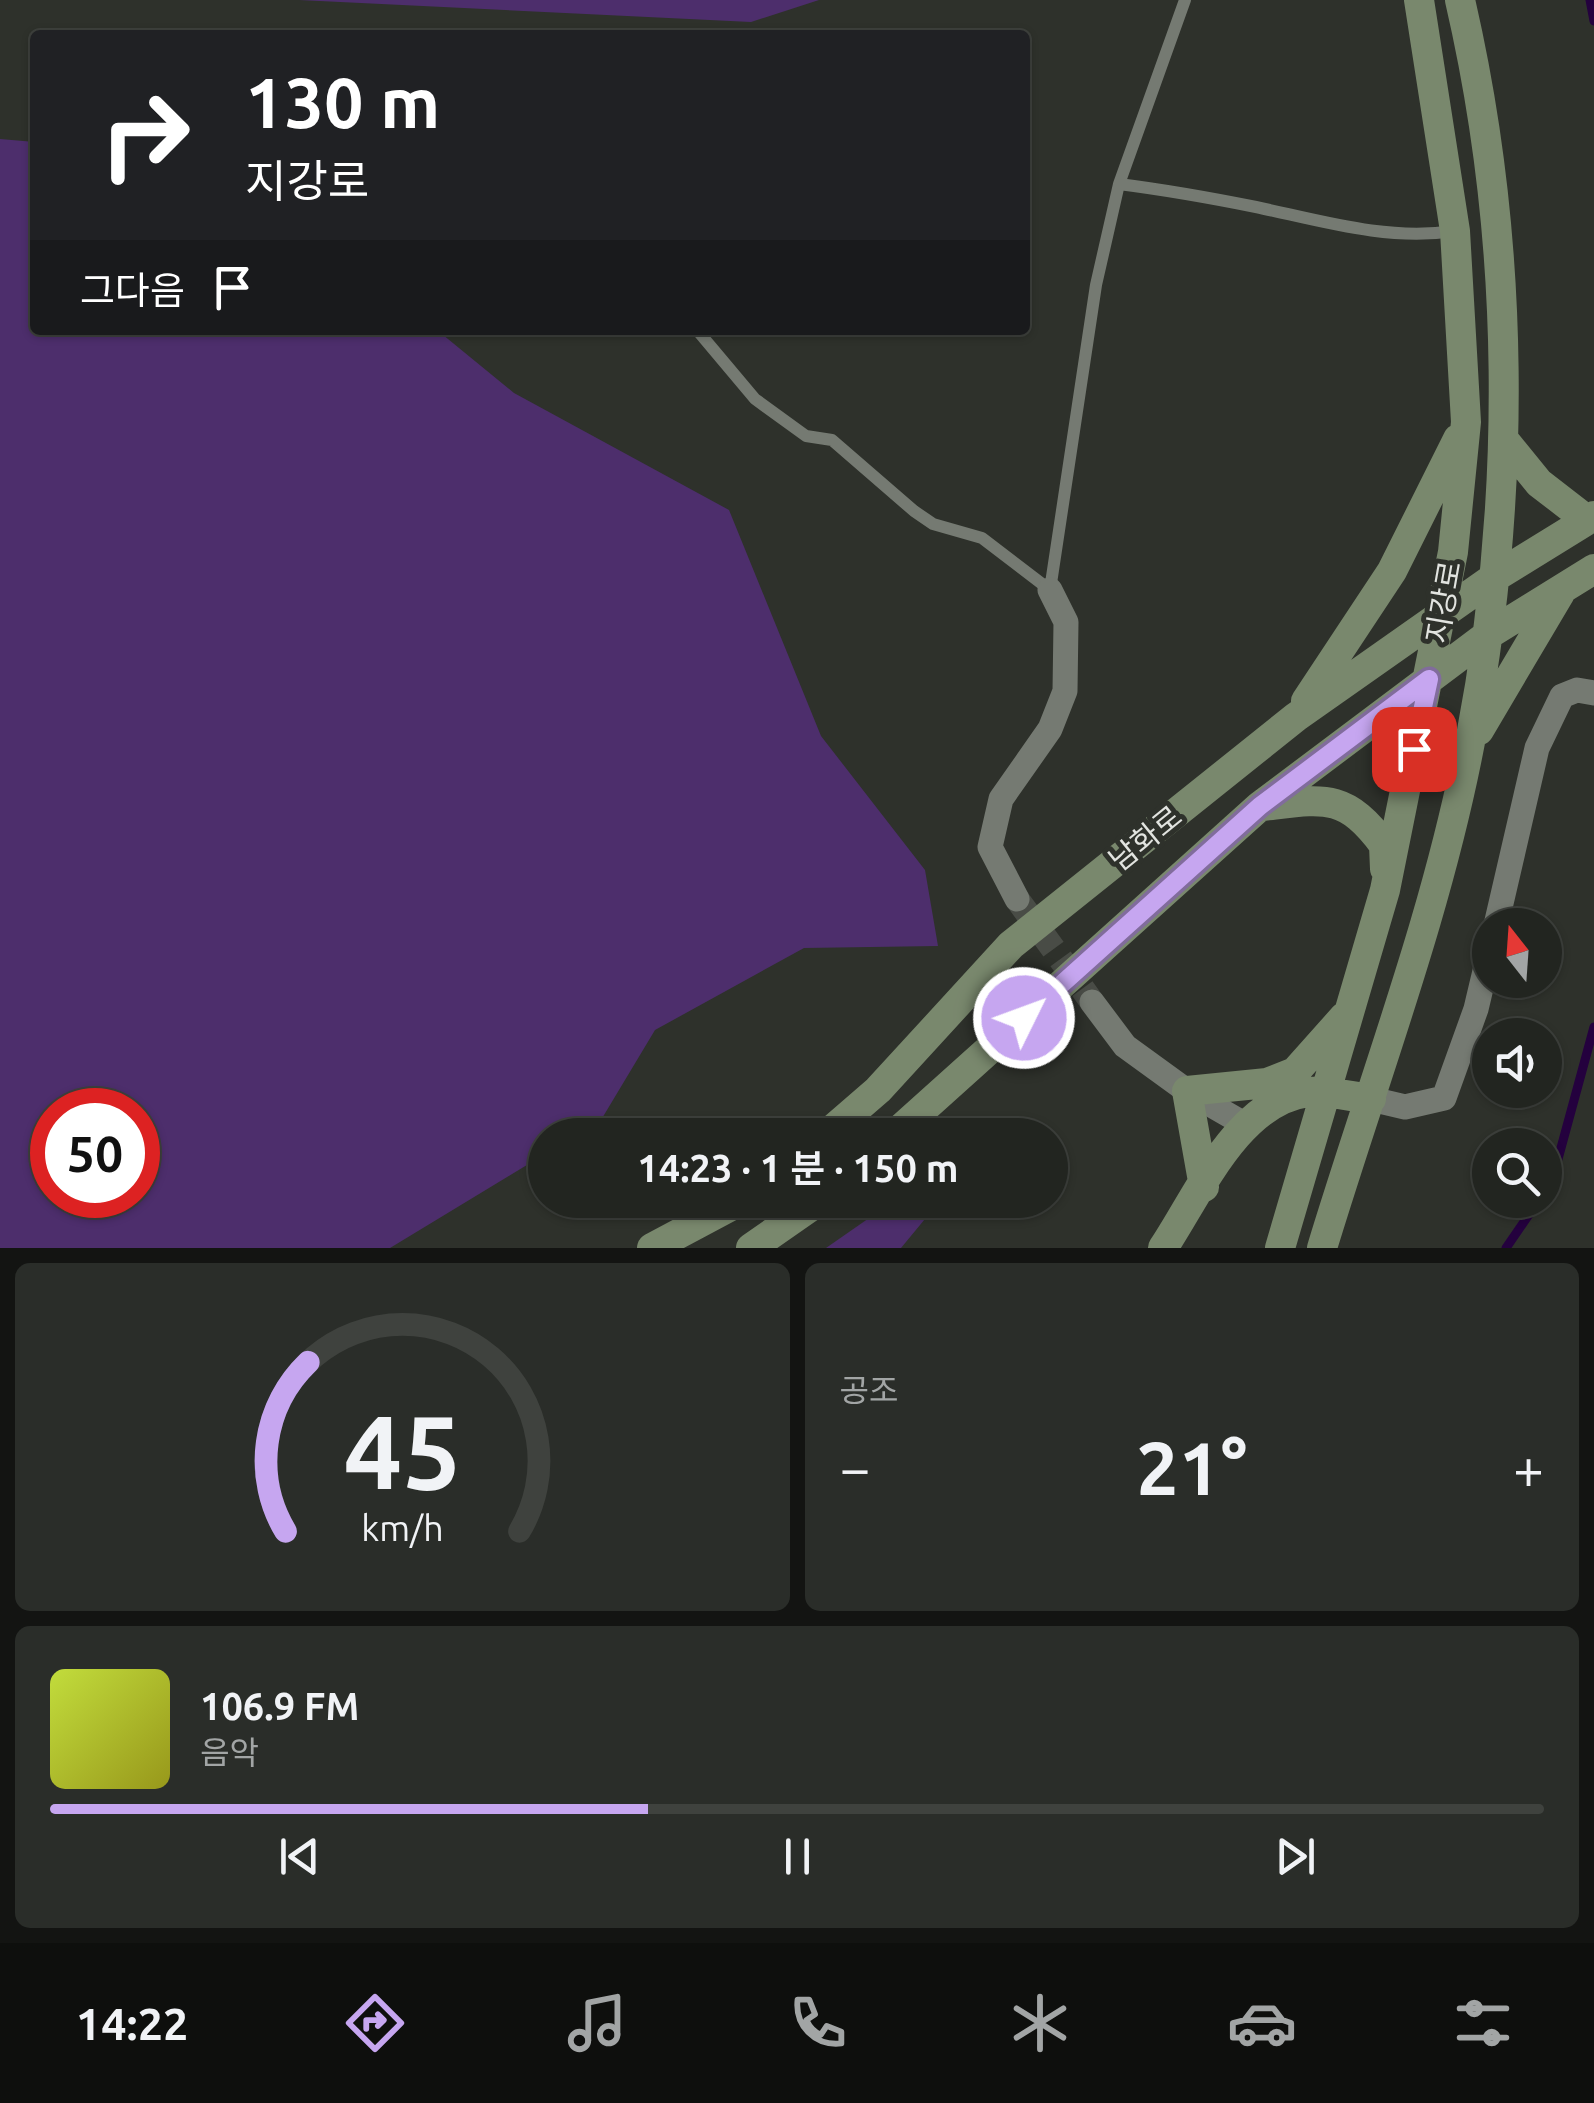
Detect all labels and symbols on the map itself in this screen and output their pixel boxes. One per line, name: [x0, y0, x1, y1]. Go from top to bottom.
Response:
street label: 지강로: [1419, 558, 1467, 646]
pin: [1372, 707, 1457, 792]
street label: 남화로: [1102, 799, 1188, 877]
north arrow: [1472, 908, 1562, 998]
position arrow: [972, 966, 1076, 1070]
speed limit sign: 50: [30, 1088, 160, 1218]

